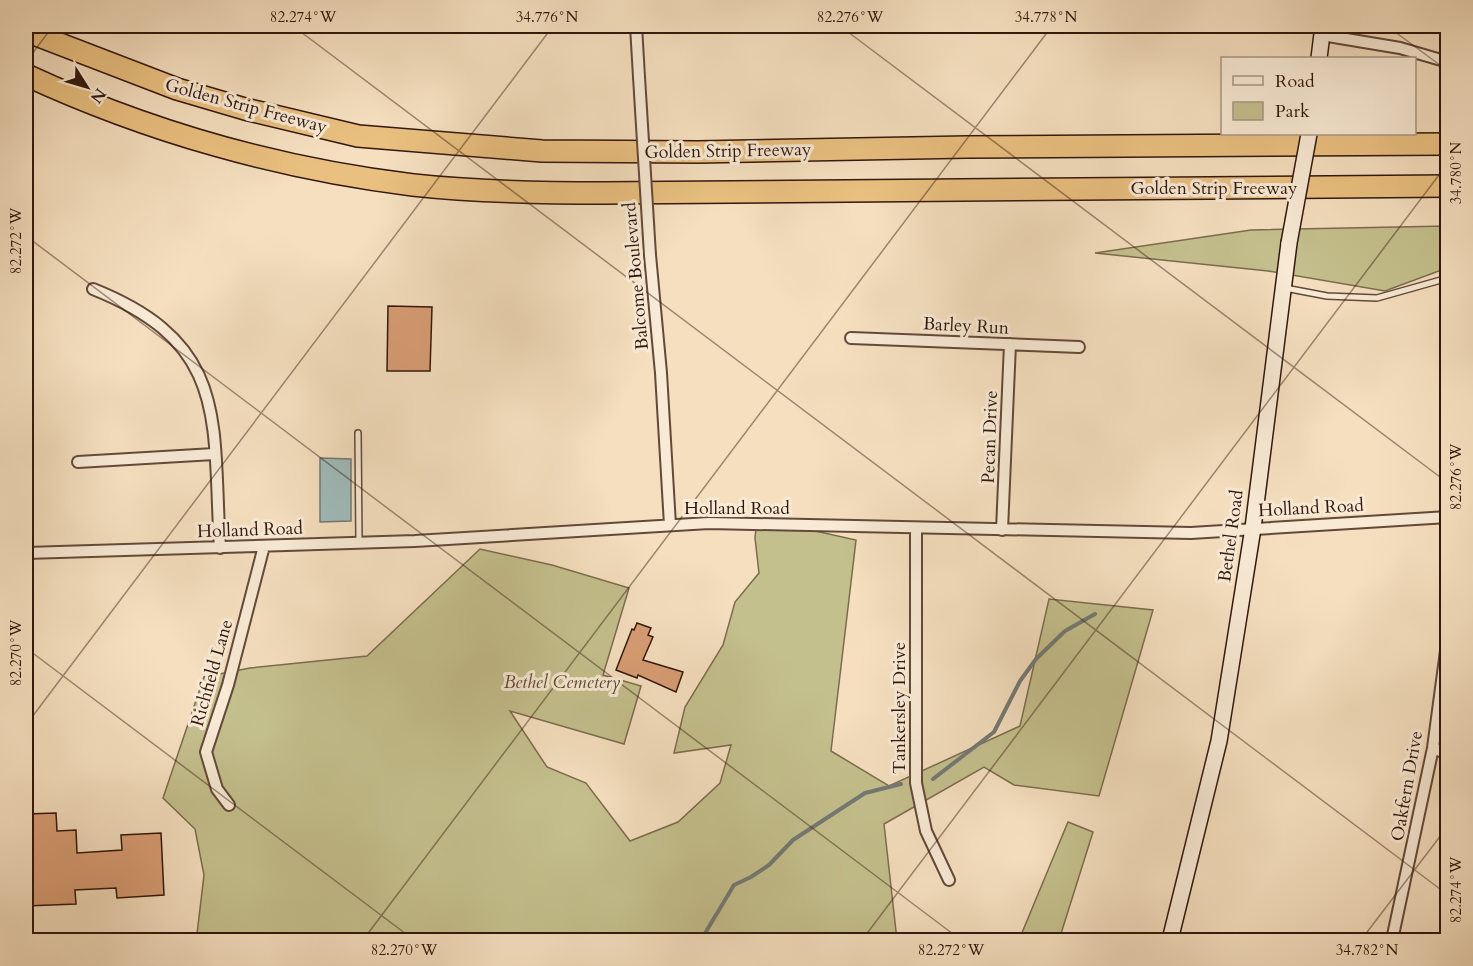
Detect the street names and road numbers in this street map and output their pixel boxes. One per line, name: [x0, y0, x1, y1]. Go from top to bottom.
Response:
street label: Golden Strip Freeway: [162, 72, 330, 140]
street label: Golden Strip Freeway: [644, 137, 812, 165]
street label: Golden Strip Freeway: [1130, 176, 1298, 201]
street label: Balcome Boulevard: [617, 201, 655, 351]
street label: Barley Run: [922, 311, 1010, 341]
street label: Pecan Drive: [976, 390, 1004, 484]
street label: Bethel Road: [1212, 488, 1250, 584]
street label: Holland Road: [1257, 493, 1365, 523]
street label: Holland Road: [684, 496, 790, 521]
street label: Holland Road: [197, 516, 304, 544]
street label: Richfield Lane: [185, 617, 239, 729]
street label: Tankersley Drive: [887, 642, 912, 774]
street label: Oakfern Drive: [1385, 729, 1429, 843]

